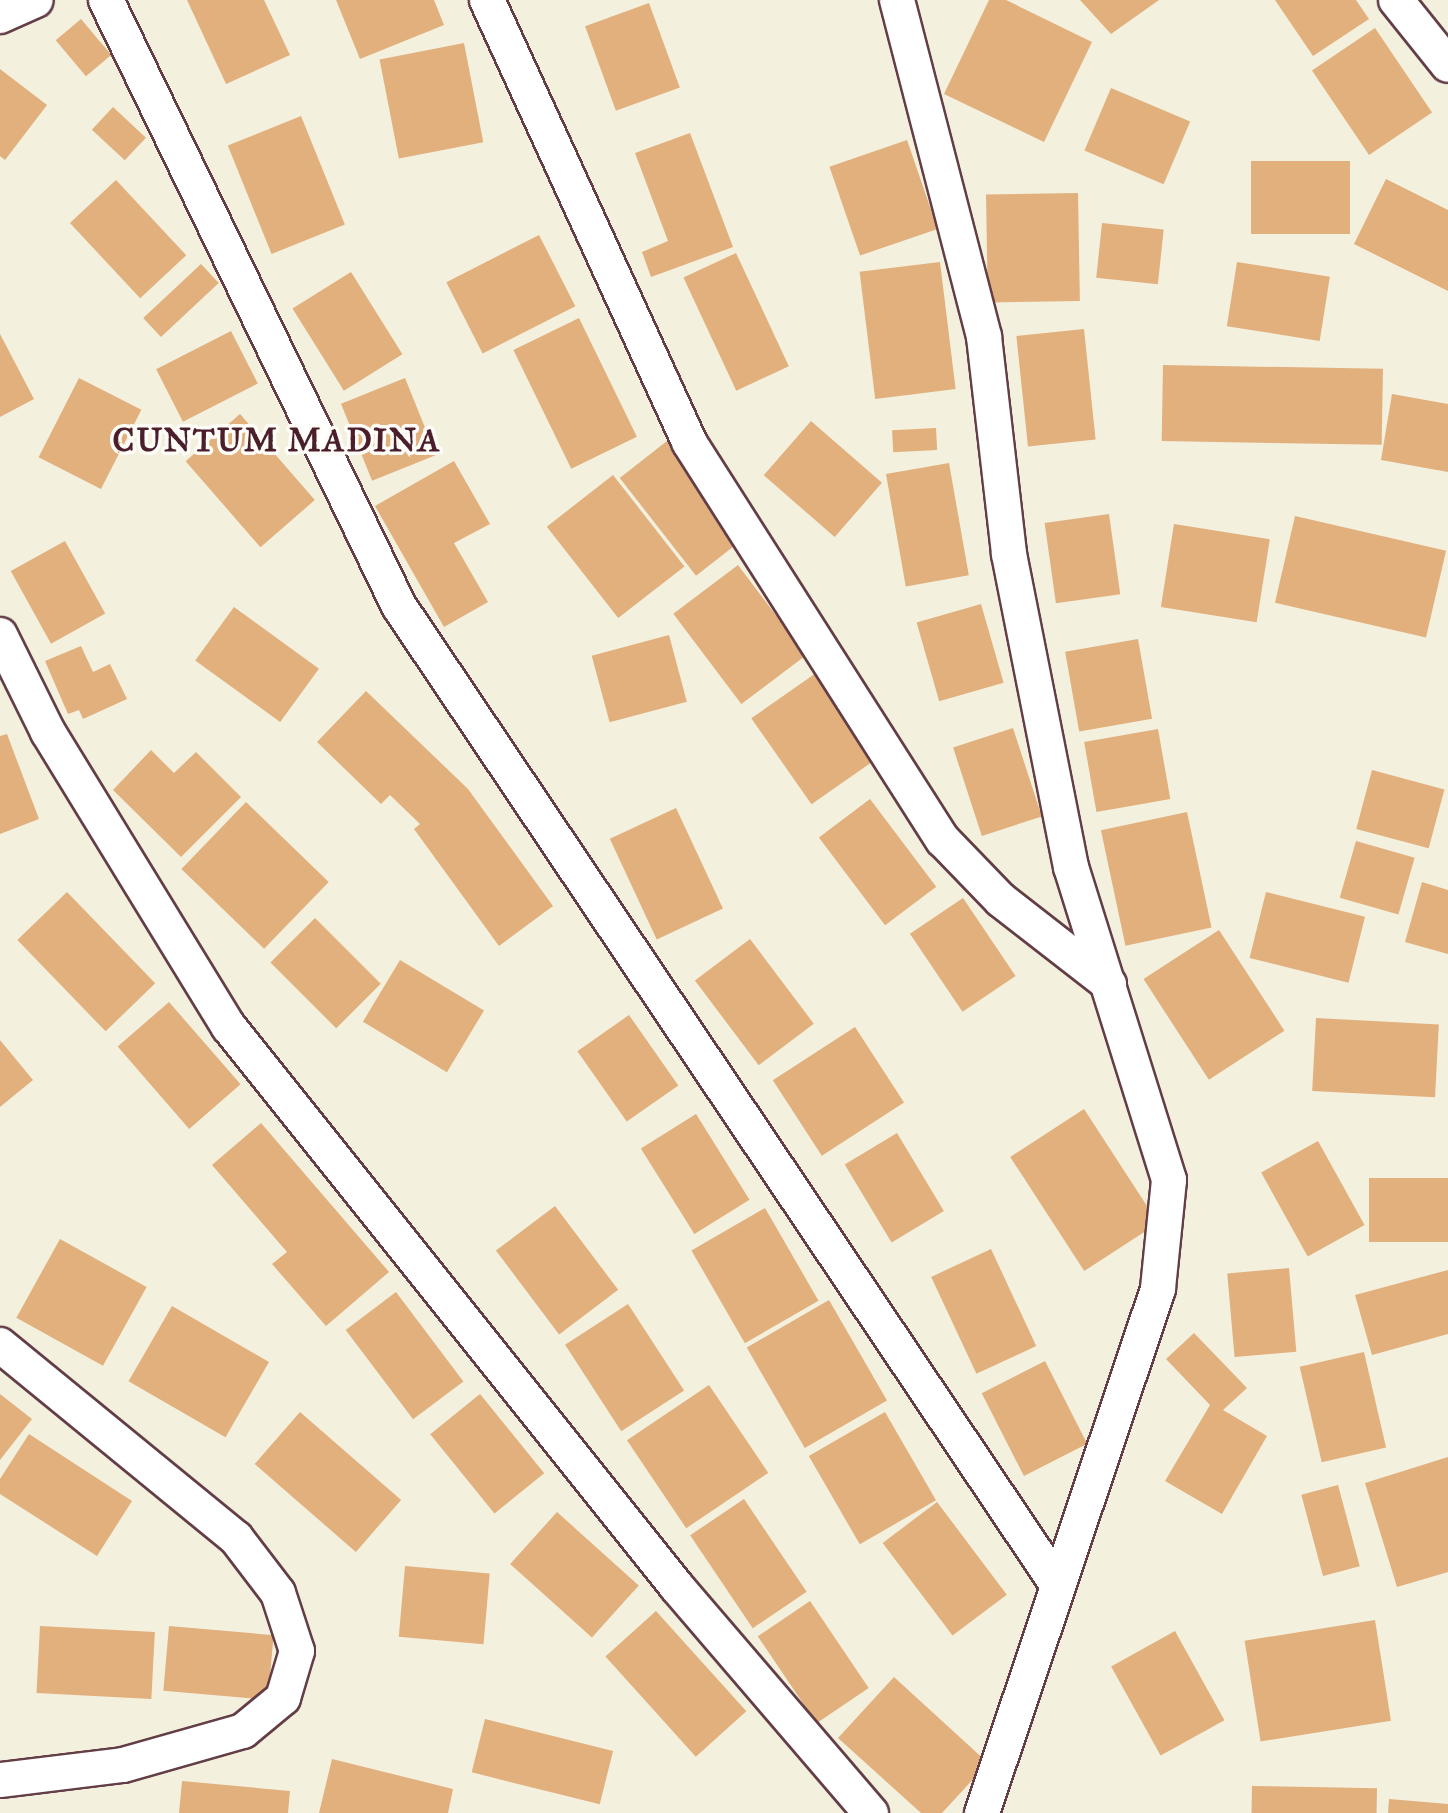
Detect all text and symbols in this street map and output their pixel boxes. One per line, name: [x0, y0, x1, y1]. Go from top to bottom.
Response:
district label: CUNTUM MADINA: [113, 422, 441, 460]

